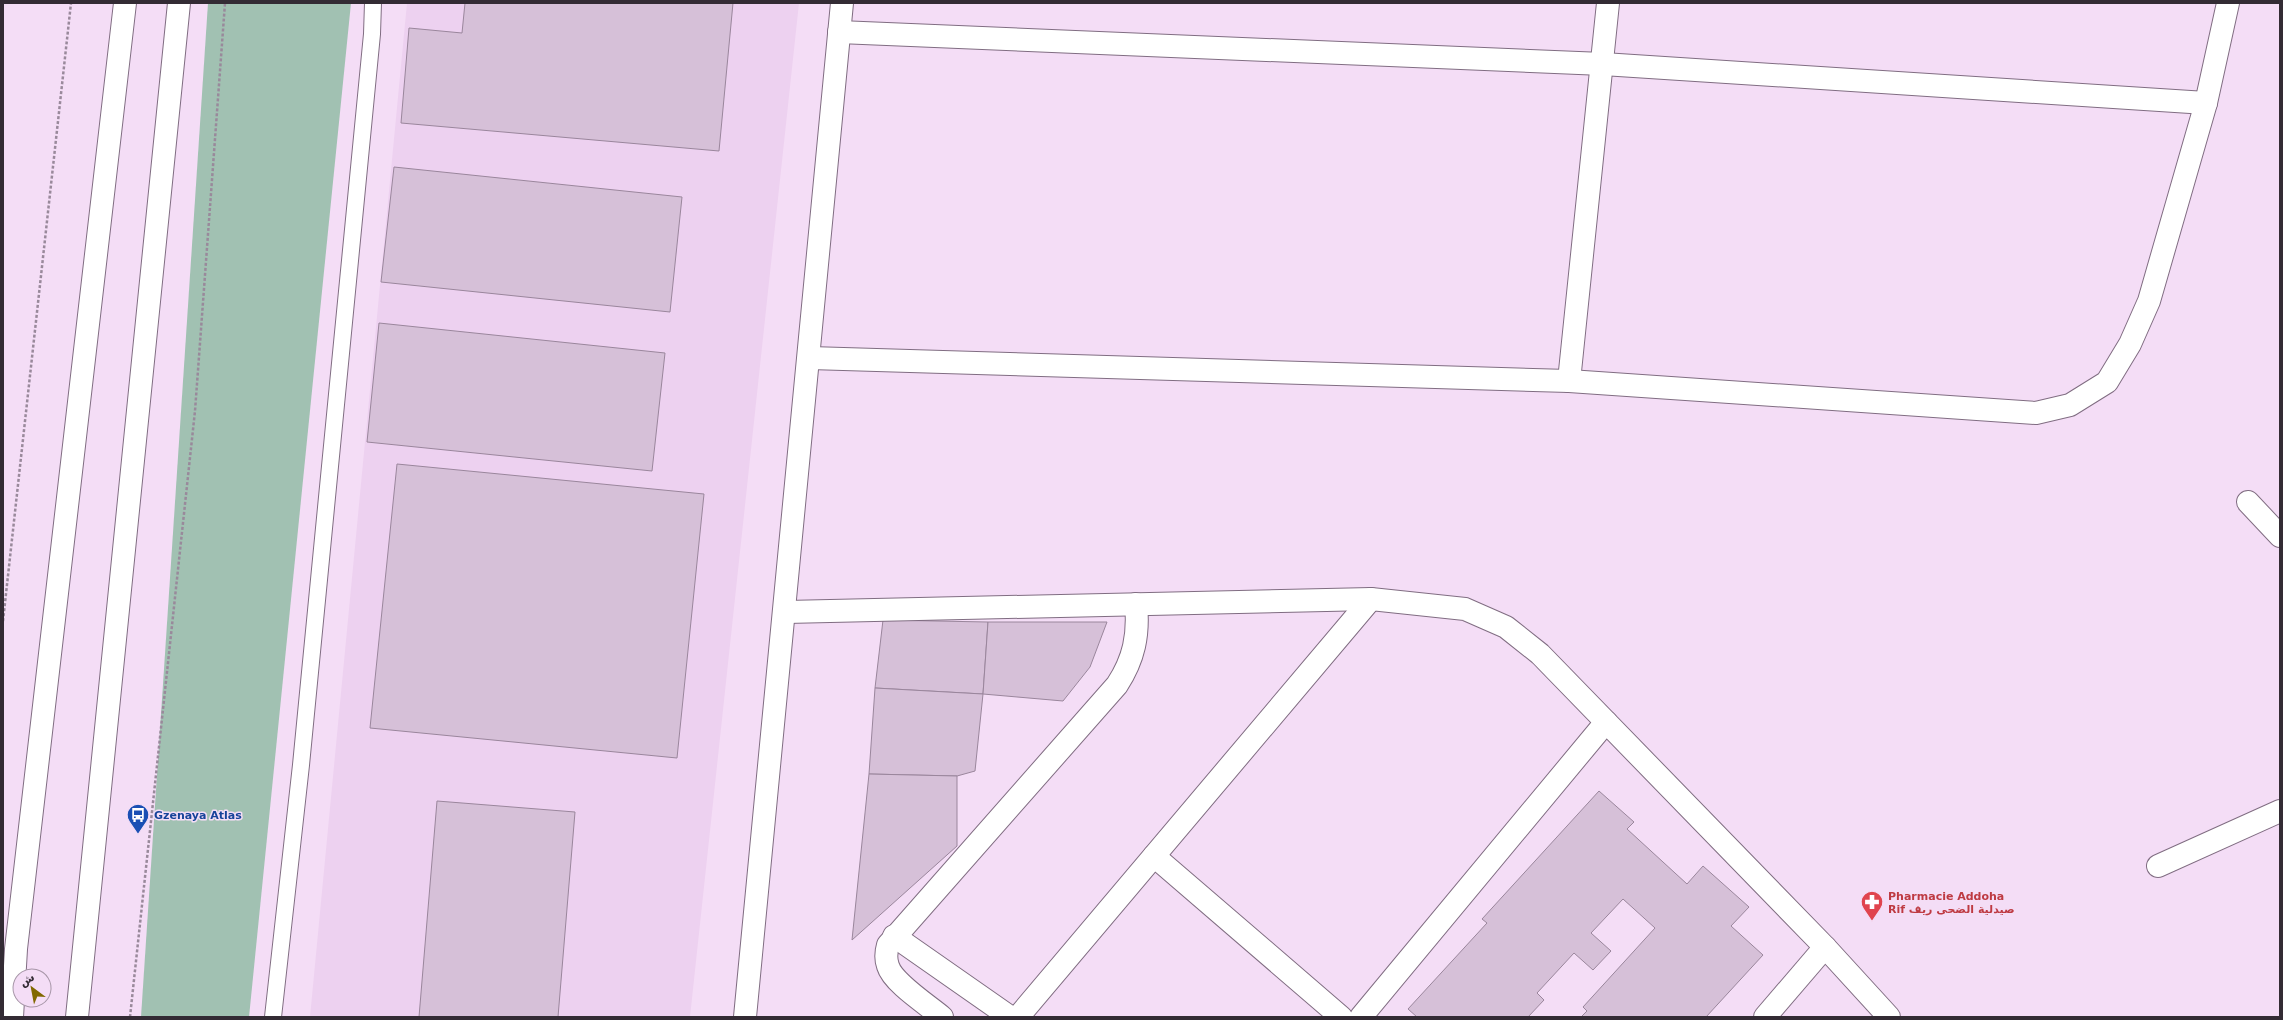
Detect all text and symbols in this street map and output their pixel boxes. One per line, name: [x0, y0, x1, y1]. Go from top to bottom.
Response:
bus stop icon: Gzenaya Atlas: [125, 802, 151, 835]
place label: Gzenaya Atlas: [154, 809, 242, 822]
pharmacy icon: Pharmacie Addoha Rif صيدلية الضحى ريف: [1859, 889, 1885, 922]
place label: Pharmacie Addoha Rif صيدلية الضحى ريف: [1888, 890, 2015, 916]
north arrow: [12, 968, 52, 1008]
text: ش: [17, 970, 37, 989]

